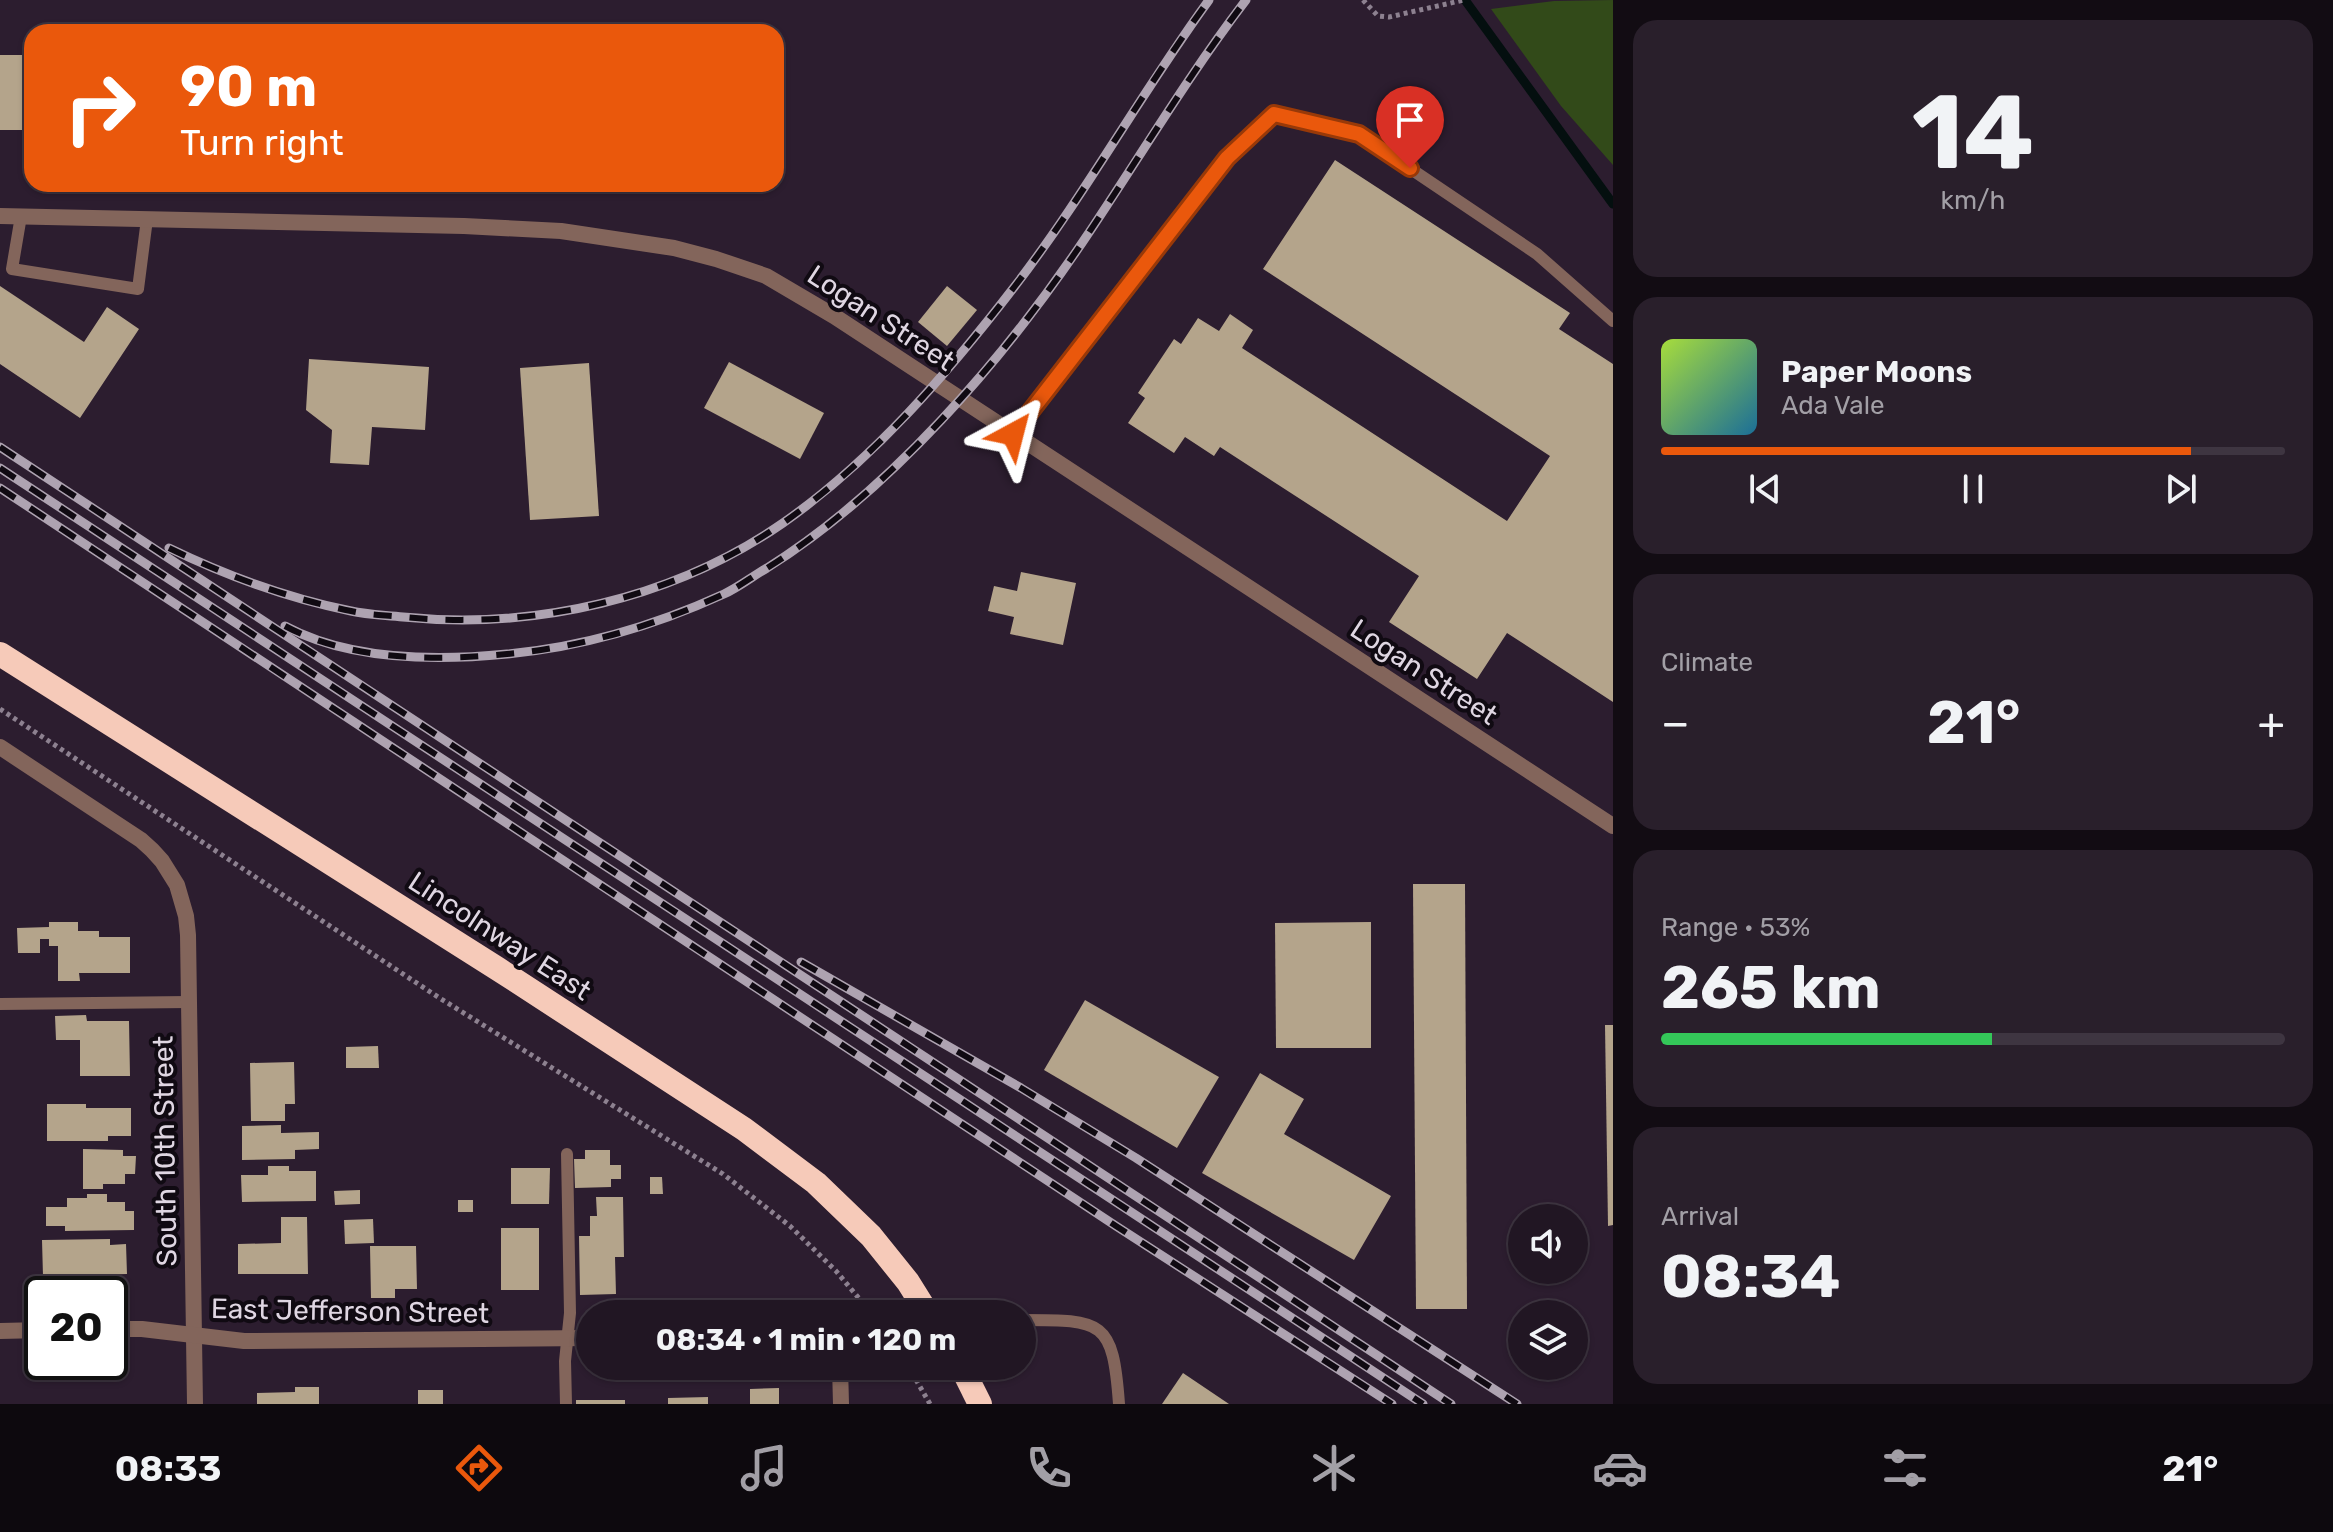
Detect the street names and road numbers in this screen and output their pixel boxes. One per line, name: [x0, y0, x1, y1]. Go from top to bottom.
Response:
street label: Logan Street: [801, 258, 961, 378]
street label: Logan Street: [1344, 612, 1504, 732]
street label: Lincolnway East: [403, 865, 598, 1007]
street label: South 10th Street: [146, 1035, 184, 1267]
street label: East Jefferson Street: [211, 1292, 489, 1330]

